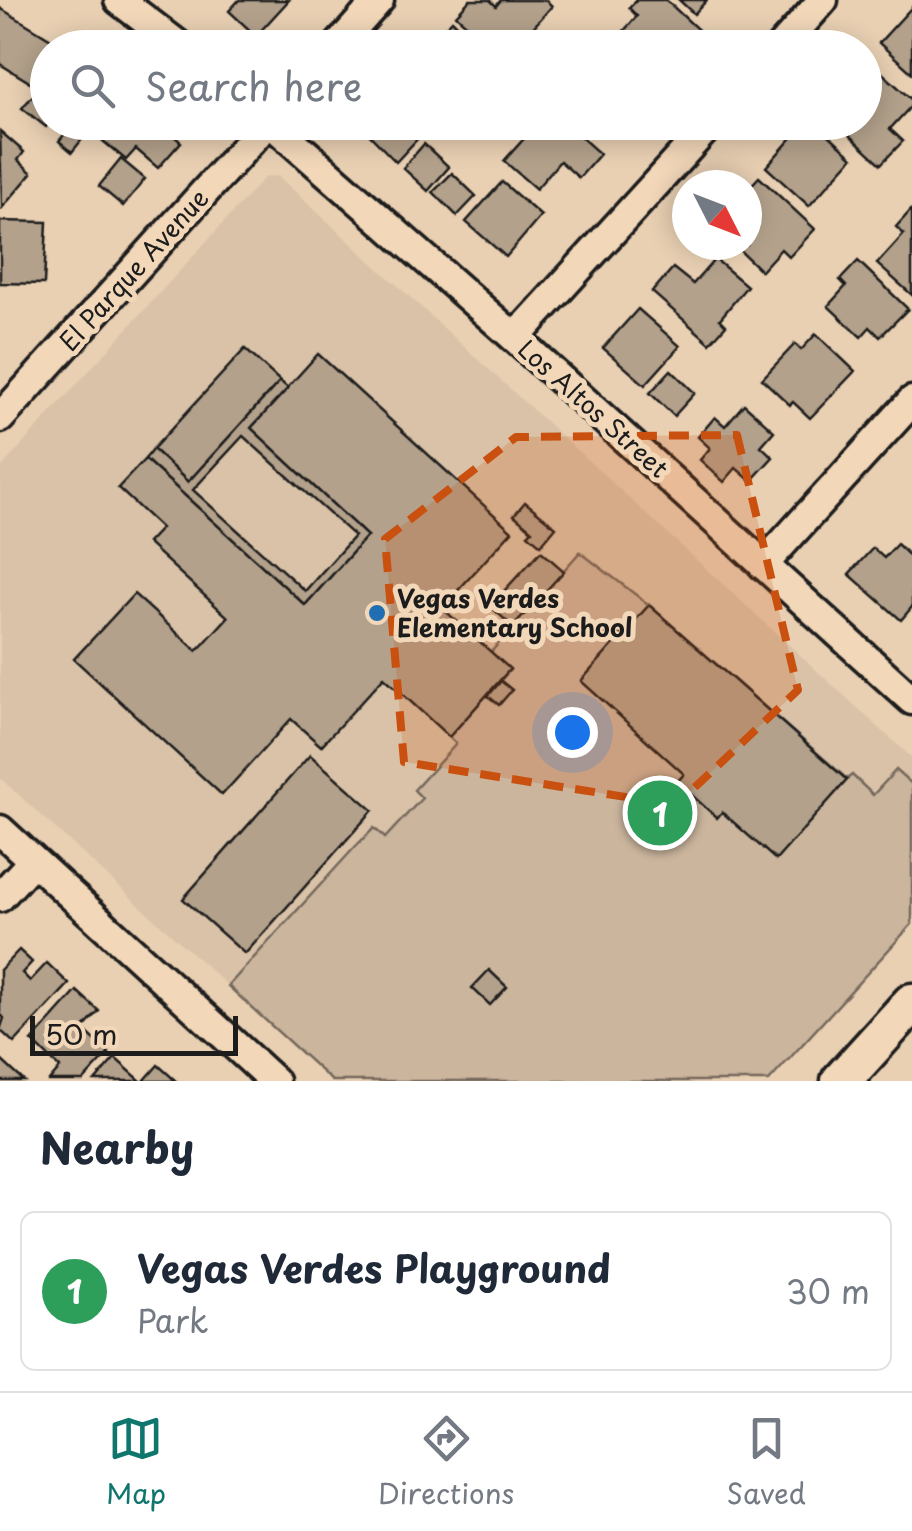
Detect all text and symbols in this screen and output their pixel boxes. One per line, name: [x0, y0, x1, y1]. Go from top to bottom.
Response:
search box: [30, 30, 882, 140]
text: Search here: [145, 57, 362, 114]
icon: search: [65, 58, 120, 113]
north arrow: [672, 170, 762, 260]
street label: El Parque Avenue: [50, 180, 217, 359]
street label: Los Altos Street: [510, 330, 677, 486]
place label: Vegas Verdes Elementary School: [397, 579, 633, 646]
marker: Vegas Verdes Elementary School: [366, 602, 388, 624]
your location: [547, 707, 598, 758]
pin: 1: [628, 776, 692, 850]
scale bar: [30, 1011, 238, 1056]
text: 50 m: [45, 1012, 118, 1055]
text: Nearby: [40, 1115, 194, 1178]
text: Vegas Verdes Playground: [137, 1239, 611, 1296]
text: 1: [67, 1267, 82, 1315]
text: 30 m: [786, 1267, 870, 1315]
text: Park: [137, 1296, 209, 1344]
tab: Map: [106, 1411, 166, 1514]
tab: Directions: [378, 1411, 514, 1514]
tab: Saved: [726, 1411, 806, 1514]

